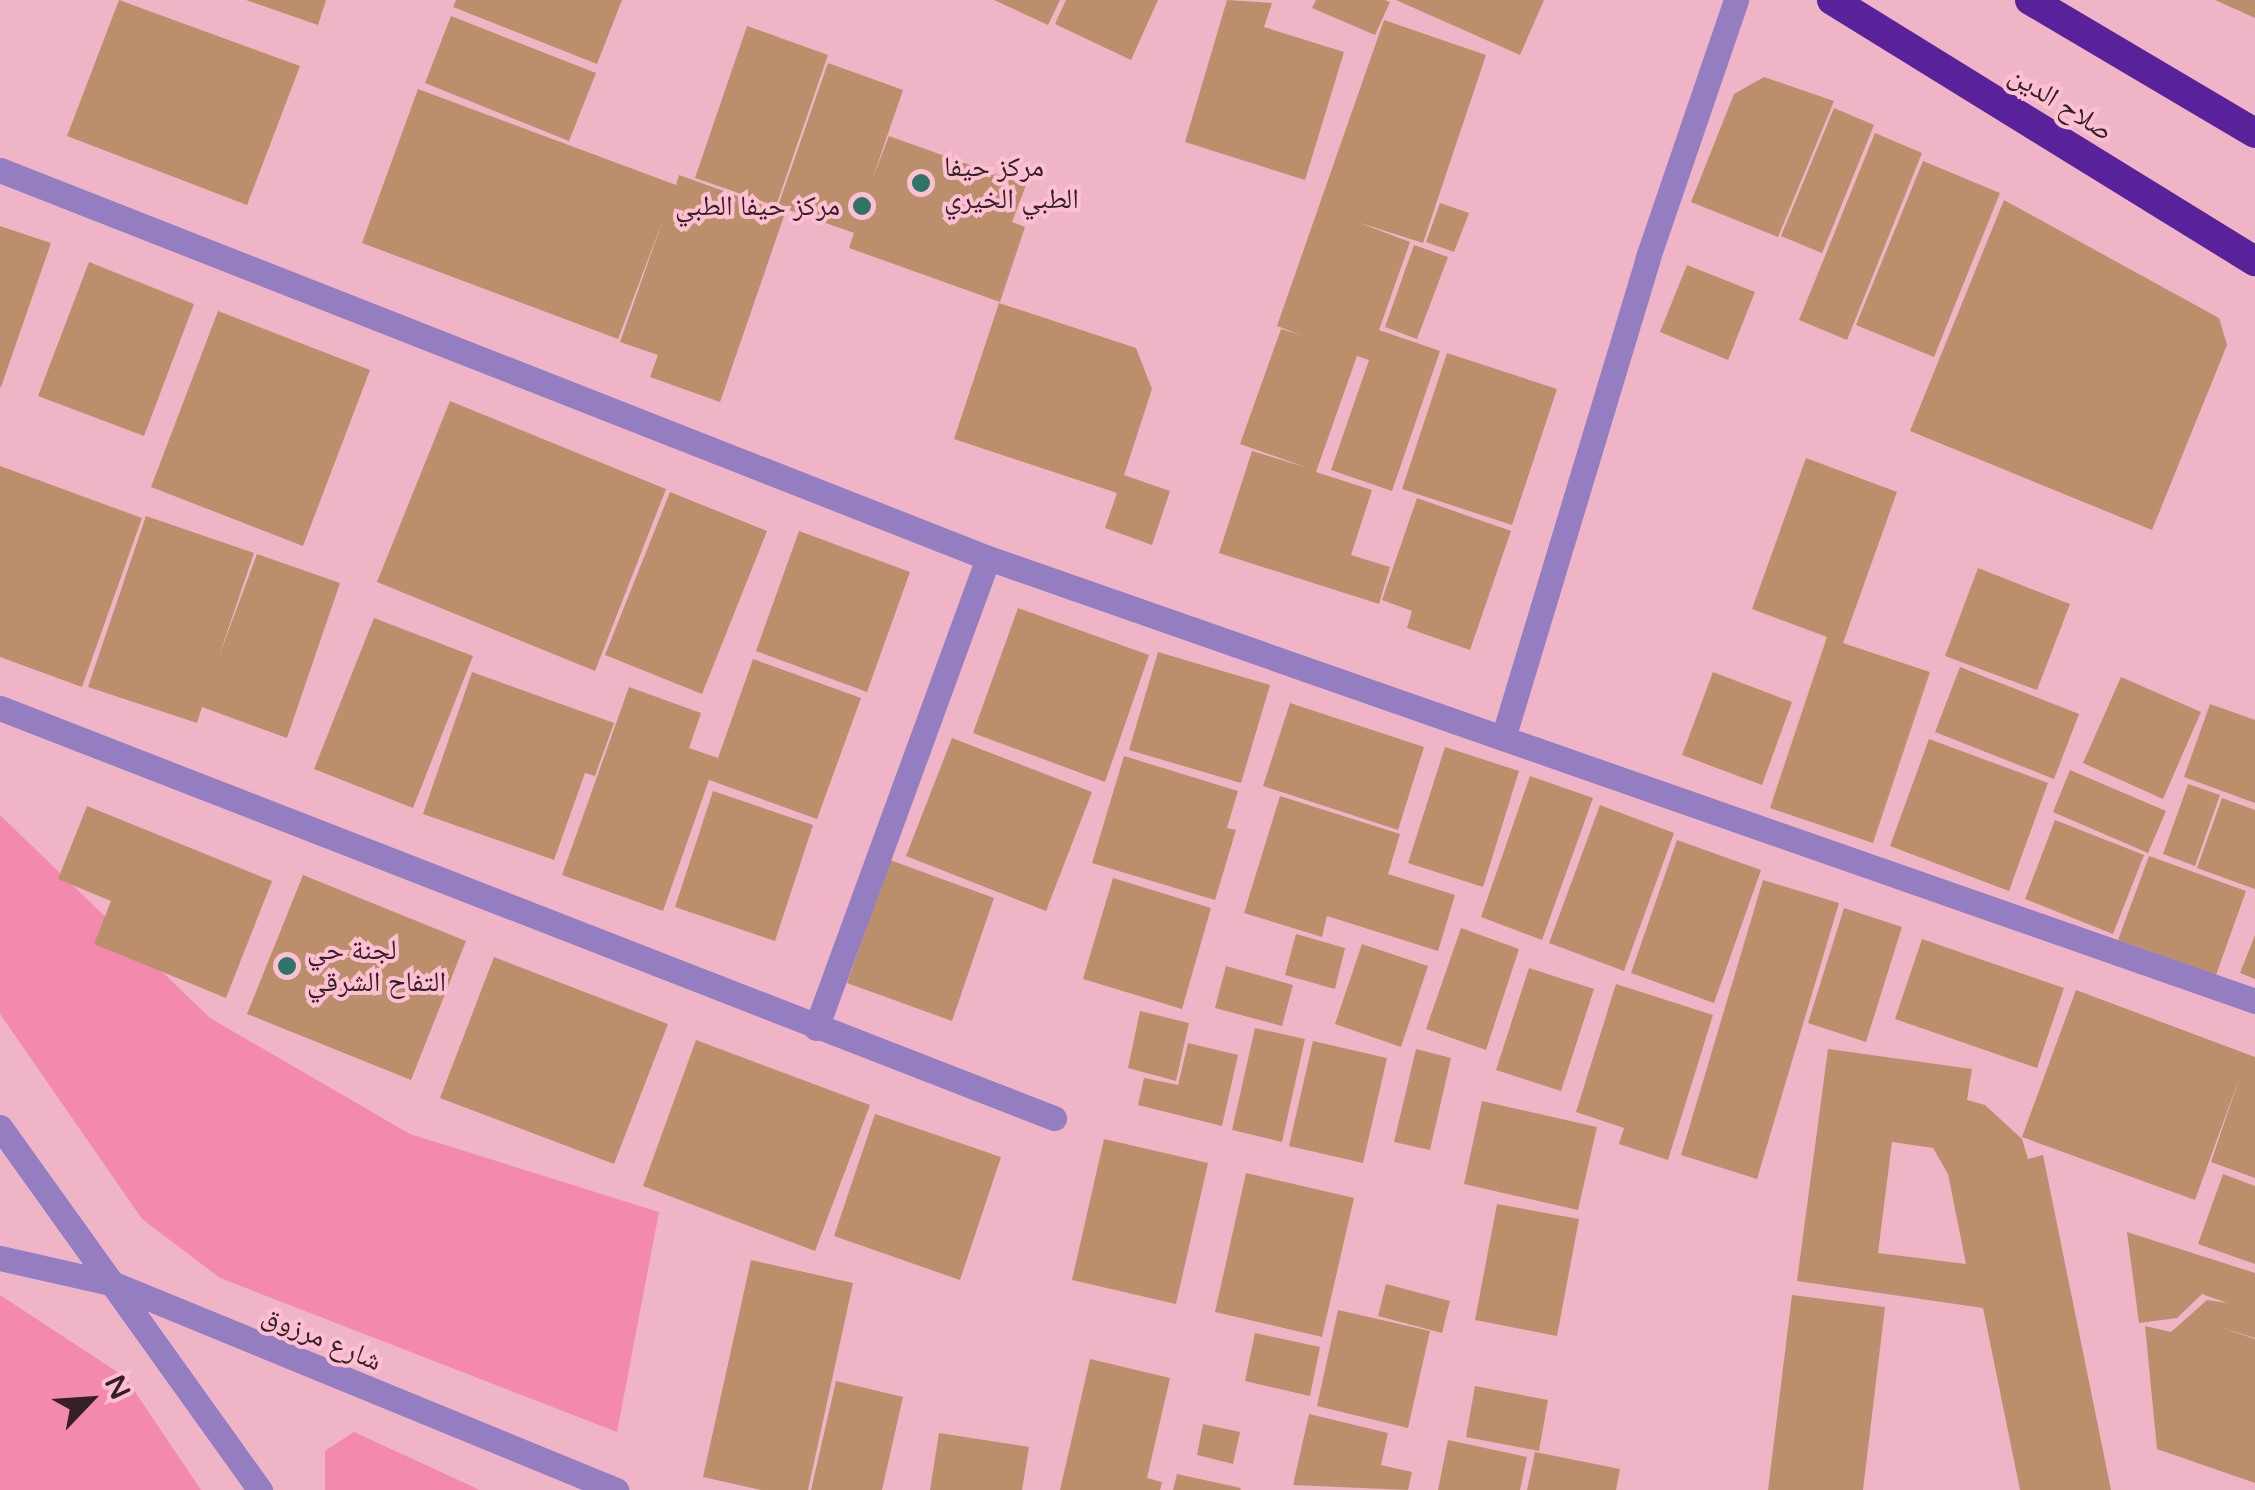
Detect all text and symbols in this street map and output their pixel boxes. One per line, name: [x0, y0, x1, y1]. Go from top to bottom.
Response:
street label: صلاح الدين: [2003, 58, 2119, 148]
place label: مركز حيفا الطبي الخيري: [944, 150, 1079, 216]
marker: مركز حيفا الطبي الخيري: [908, 170, 934, 196]
place label: مركز حيفا الطبي: [675, 189, 840, 223]
marker: مركز حيفا الطبي: [849, 193, 875, 219]
place label: لجنة حي التفاح الشرقي: [307, 933, 446, 999]
marker: لجنة حي التفاح الشرقي: [276, 955, 298, 977]
street label: شارع مرزوق: [257, 1298, 387, 1378]
north arrow: [40, 1350, 140, 1450]
text: N: [97, 1370, 137, 1405]

